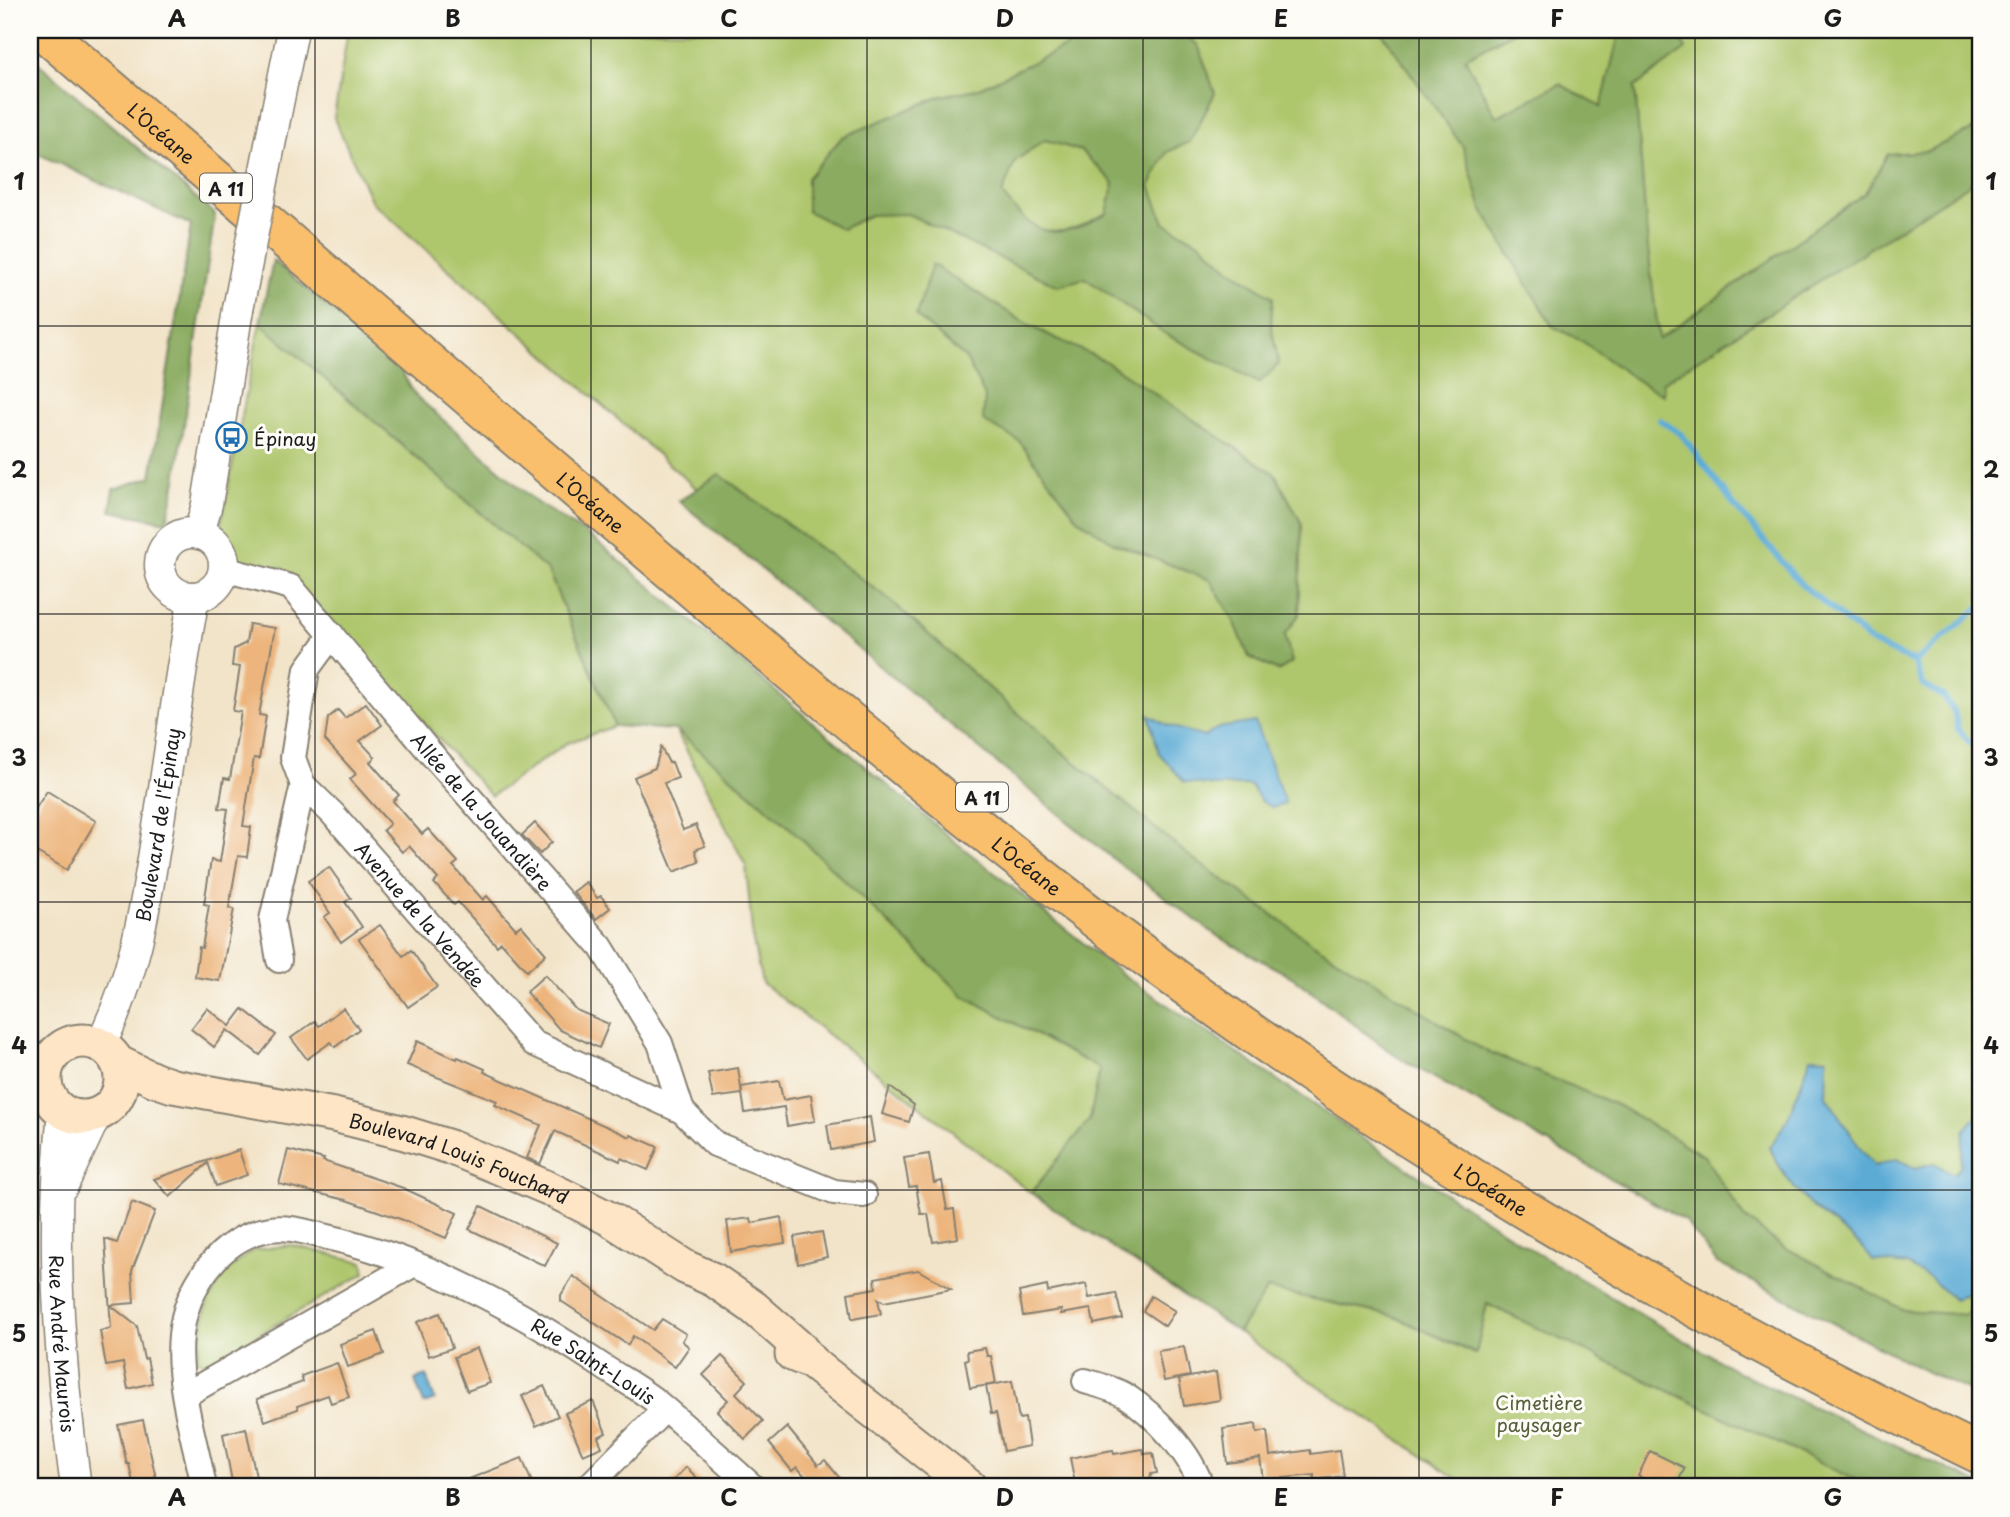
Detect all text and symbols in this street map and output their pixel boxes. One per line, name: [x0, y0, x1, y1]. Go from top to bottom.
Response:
text: A: [168, 0, 186, 35]
text: B: [445, 0, 461, 35]
text: C: [720, 0, 738, 35]
text: D: [996, 0, 1014, 35]
text: E: [1274, 0, 1288, 35]
text: F: [1550, 0, 1564, 35]
text: G: [1824, 0, 1842, 35]
street label: L’Océane: [122, 96, 202, 170]
text: 1: [14, 163, 25, 198]
text: 1: [1986, 163, 1997, 198]
road number: A 11: [200, 174, 252, 202]
bus stop icon: Épinay: [214, 421, 248, 455]
place label: Épinay: [254, 424, 316, 452]
text: 2: [11, 451, 27, 486]
text: 2: [1983, 451, 1999, 486]
street label: L’Océane: [551, 465, 631, 539]
street label: Boulevard de l'Épinay: [128, 726, 187, 924]
street label: Allée de la Jouandière: [405, 726, 559, 897]
text: 3: [11, 739, 27, 774]
text: 3: [1983, 739, 1999, 774]
road number: A 11: [956, 782, 1008, 812]
street label: L’Océane: [986, 829, 1068, 902]
street label: Avenue de la Vendée: [349, 835, 492, 993]
text: 4: [11, 1027, 27, 1062]
text: 4: [1983, 1027, 1999, 1062]
street label: Boulevard Louis Fouchard: [346, 1105, 574, 1210]
street label: L’Océane: [1449, 1156, 1533, 1223]
street label: Rue André Maurois: [43, 1255, 83, 1434]
street label: Rue Saint-Louis: [526, 1311, 662, 1411]
text: 5: [12, 1315, 26, 1350]
text: 5: [1984, 1315, 1998, 1350]
park label: Cimetière paysager: [1495, 1388, 1583, 1438]
text: A: [168, 1479, 186, 1514]
text: B: [445, 1479, 461, 1514]
text: C: [720, 1479, 738, 1514]
text: D: [996, 1479, 1014, 1514]
text: E: [1274, 1479, 1288, 1514]
text: F: [1550, 1479, 1564, 1514]
text: G: [1824, 1479, 1842, 1514]

